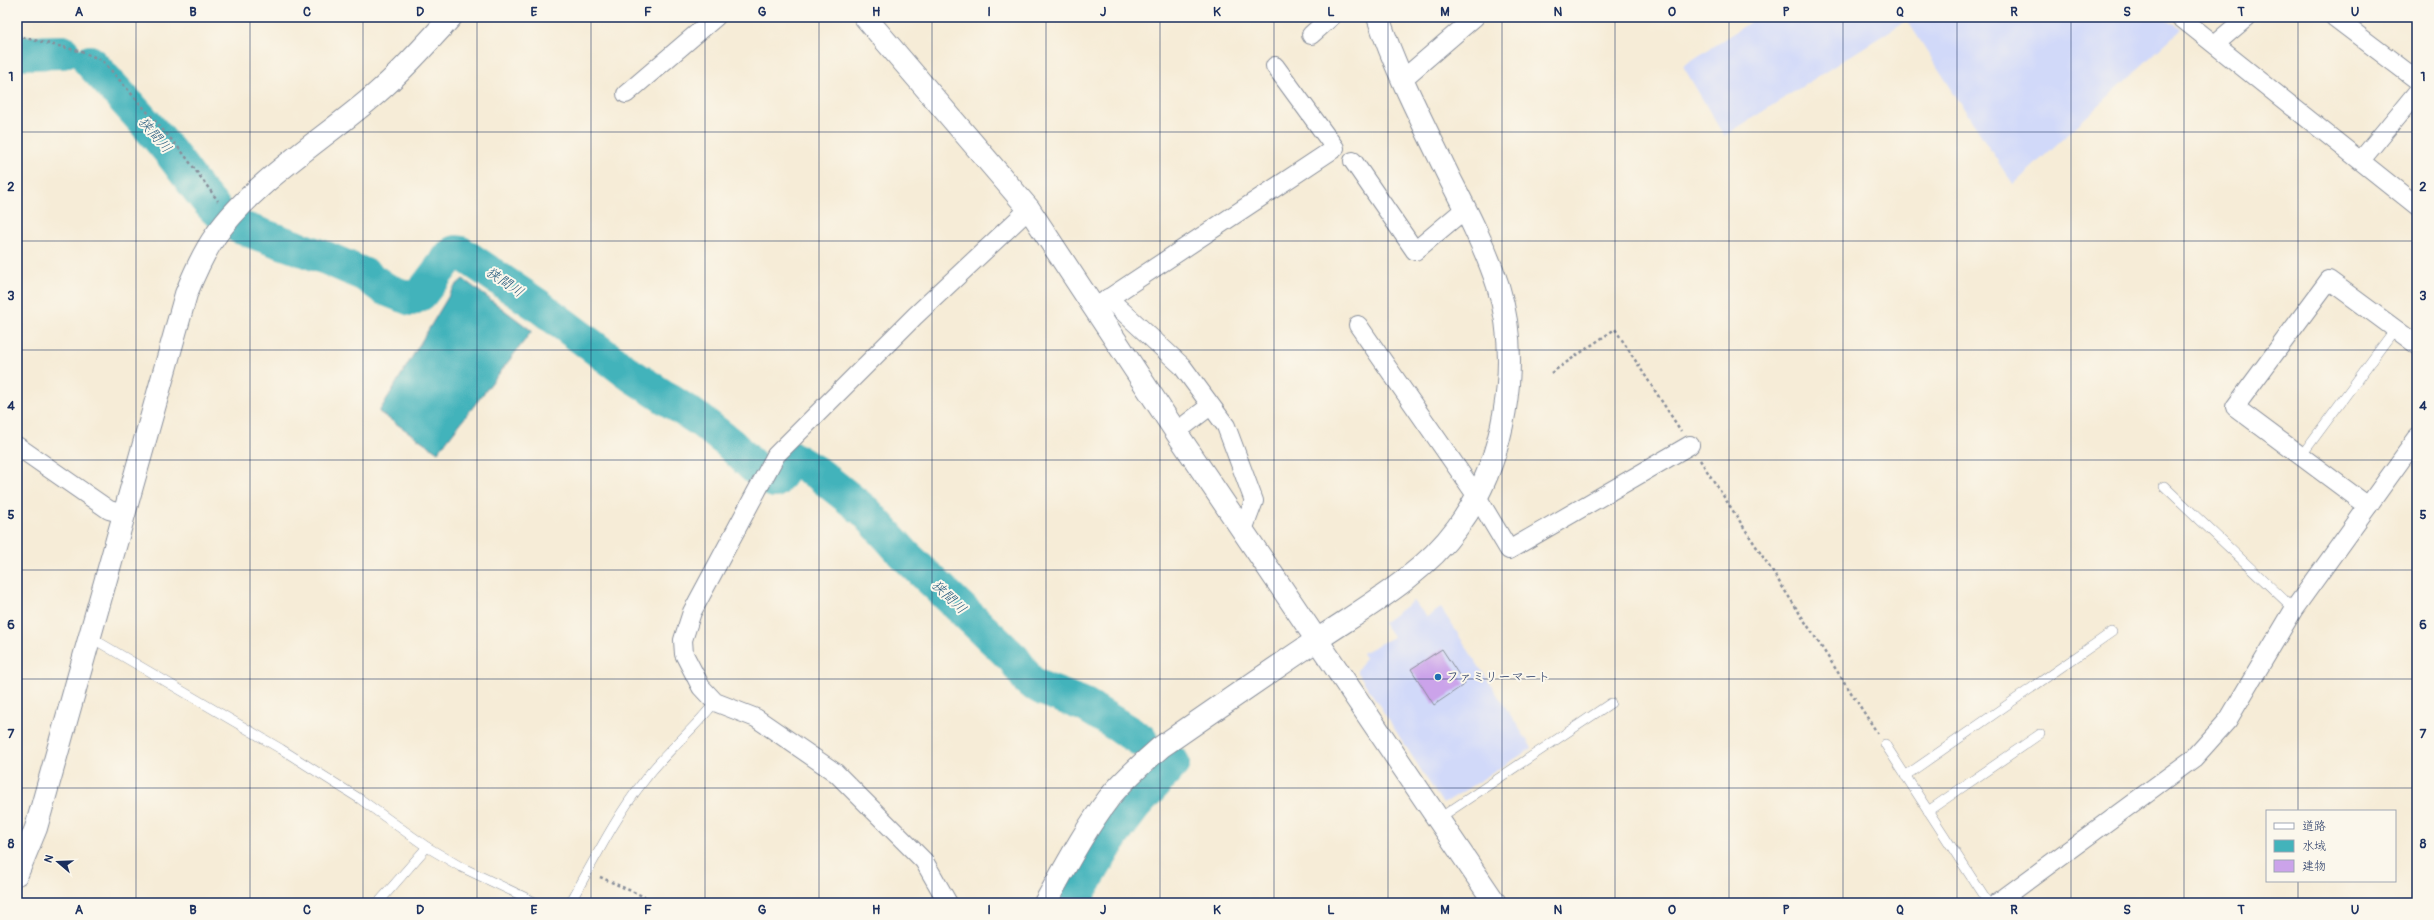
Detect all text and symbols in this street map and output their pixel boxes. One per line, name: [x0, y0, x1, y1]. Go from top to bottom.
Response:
text: A: [75, 4, 84, 20]
text: B: [189, 4, 197, 20]
text: C: [303, 4, 311, 20]
text: D: [416, 4, 424, 20]
text: E: [531, 4, 538, 20]
text: F: [644, 4, 652, 20]
text: G: [758, 4, 767, 20]
text: H: [872, 4, 880, 20]
text: I: [987, 4, 991, 20]
text: J: [1100, 4, 1106, 20]
text: K: [1213, 4, 1221, 20]
text: L: [1327, 4, 1335, 20]
text: M: [1440, 4, 1450, 20]
text: N: [1554, 4, 1563, 20]
text: O: [1668, 4, 1677, 20]
text: P: [1782, 4, 1790, 20]
text: Q: [1896, 4, 1904, 20]
text: R: [2010, 4, 2018, 20]
text: S: [2123, 4, 2131, 20]
text: T: [2236, 4, 2245, 20]
text: U: [2351, 4, 2360, 20]
text: 1: [8, 69, 14, 85]
text: 1: [2420, 69, 2426, 85]
water label: 狭間川: [135, 114, 175, 156]
text: 2: [7, 179, 15, 195]
text: 2: [2419, 179, 2427, 195]
water label: 狭間川: [483, 263, 527, 301]
text: 3: [7, 288, 15, 304]
text: 3: [2419, 288, 2427, 304]
text: 4: [7, 398, 15, 414]
text: 4: [2419, 398, 2427, 414]
text: 5: [7, 507, 15, 523]
text: 5: [2419, 507, 2427, 523]
water label: 狭間川: [928, 576, 970, 618]
text: 6: [7, 617, 15, 633]
text: 6: [2419, 617, 2427, 633]
place label: ファミリーマート: [1446, 669, 1550, 685]
marker: ファミリーマート: [1433, 672, 1443, 682]
text: 7: [8, 726, 15, 742]
text: 7: [2420, 726, 2427, 742]
legend: [2266, 810, 2396, 882]
text: 道路: [2302, 819, 2326, 834]
text: 8: [8, 836, 15, 852]
text: 8: [2420, 836, 2427, 852]
text: 水域: [2302, 839, 2326, 854]
north arrow: [38, 842, 78, 882]
text: N: [42, 853, 57, 865]
text: 建物: [2302, 859, 2326, 874]
text: A: [75, 902, 84, 918]
text: B: [189, 902, 197, 918]
text: C: [303, 902, 311, 918]
text: D: [416, 902, 424, 918]
text: E: [531, 902, 538, 918]
text: F: [644, 902, 652, 918]
text: G: [758, 902, 767, 918]
text: H: [872, 902, 880, 918]
text: I: [987, 902, 991, 918]
text: J: [1100, 902, 1106, 918]
text: K: [1213, 902, 1221, 918]
text: L: [1327, 902, 1335, 918]
text: M: [1440, 902, 1450, 918]
text: N: [1554, 902, 1563, 918]
text: O: [1668, 902, 1677, 918]
text: P: [1782, 902, 1790, 918]
text: Q: [1896, 902, 1904, 918]
text: R: [2010, 902, 2018, 918]
text: S: [2123, 902, 2131, 918]
text: T: [2236, 902, 2245, 918]
text: U: [2351, 902, 2360, 918]

